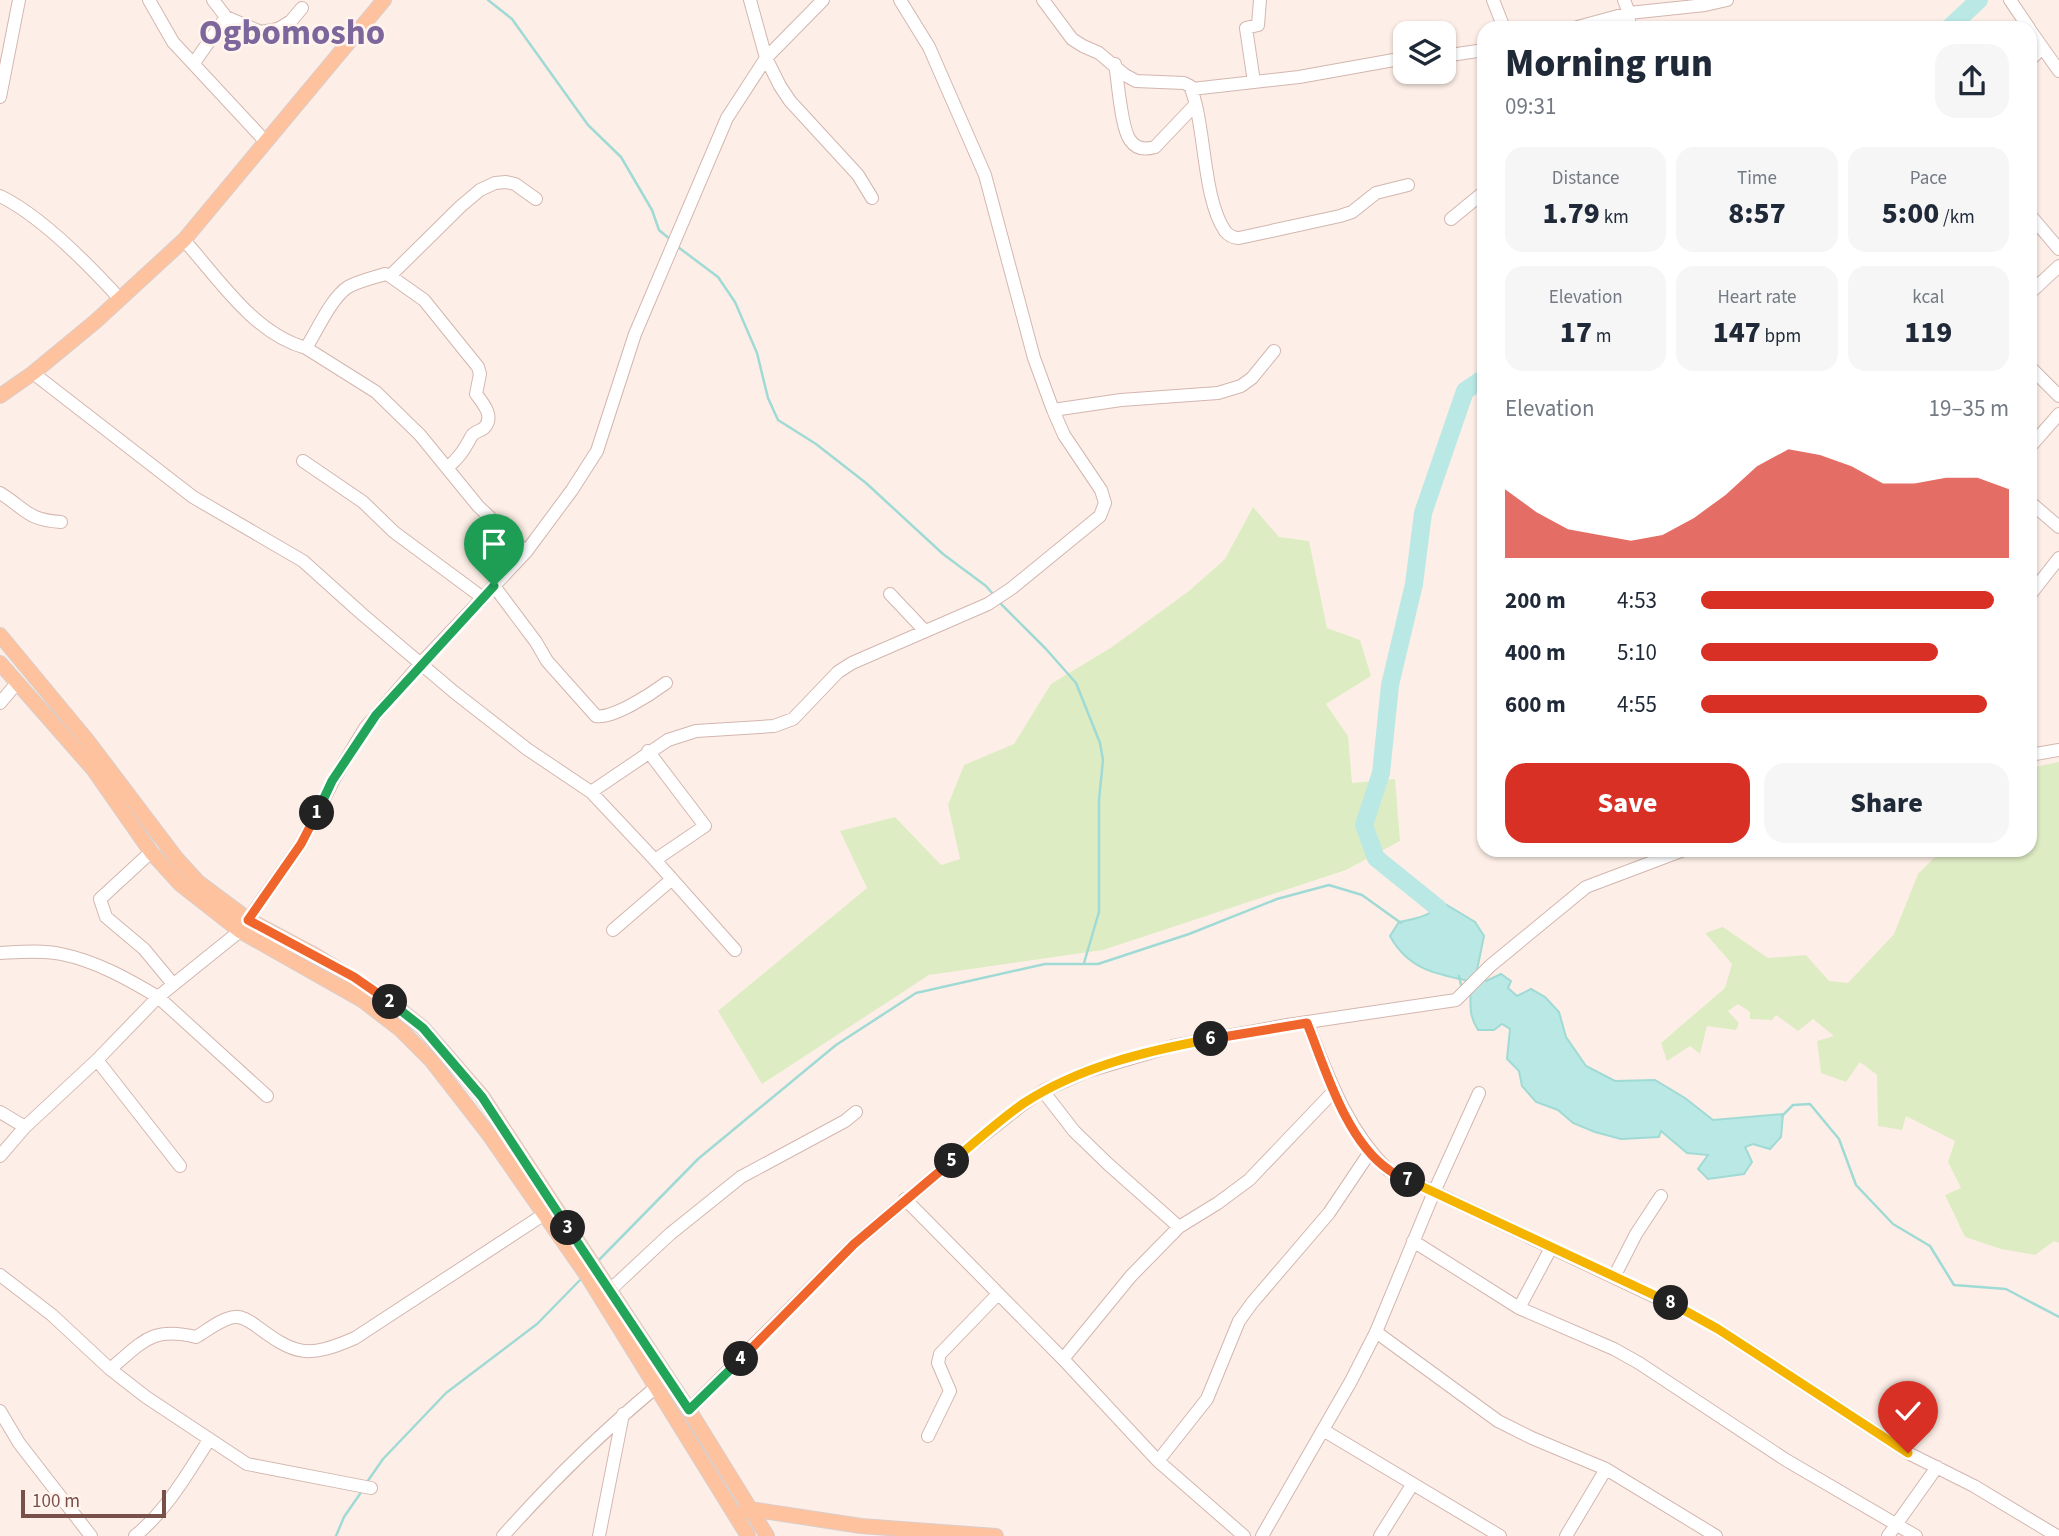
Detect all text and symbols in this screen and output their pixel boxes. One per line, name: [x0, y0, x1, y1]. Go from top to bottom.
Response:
district label: Ogbomosho: [199, 8, 385, 58]
map controls: [1393, 21, 1456, 84]
button: layers: [1393, 21, 1456, 84]
text: Morning run: [1505, 37, 1713, 91]
button: share: [1935, 44, 2009, 118]
text: 09:31: [1505, 90, 1556, 123]
text: Distance: [1552, 165, 1619, 192]
text: Time: [1737, 165, 1777, 192]
text: Pace: [1910, 165, 1947, 192]
text: 1.79: [1542, 192, 1600, 235]
text: 8:57: [1728, 192, 1786, 235]
text: 5:00: [1882, 192, 1939, 235]
text: km: [1600, 204, 1629, 231]
text: /km: [1939, 204, 1975, 231]
text: Elevation: [1549, 284, 1623, 311]
text: Heart rate: [1717, 284, 1796, 311]
text: kcal: [1912, 284, 1944, 311]
text: 17: [1560, 311, 1592, 354]
text: 147: [1713, 311, 1761, 354]
text: 119: [1904, 311, 1952, 354]
text: m: [1592, 323, 1611, 350]
text: bpm: [1761, 323, 1801, 350]
text: Elevation: [1505, 392, 1595, 425]
text: 19–35 m: [1929, 392, 2009, 425]
pin: [464, 514, 524, 586]
icon: arrive: [475, 525, 513, 563]
text: 200 m: [1505, 584, 1566, 617]
text: 4:53: [1617, 584, 1657, 617]
text: 400 m: [1505, 636, 1566, 669]
text: 5:10: [1617, 636, 1657, 669]
text: 600 m: [1505, 688, 1566, 721]
text: 4:55: [1617, 688, 1657, 721]
button: Save: [1505, 763, 1750, 843]
button: Share: [1764, 763, 2009, 843]
pin: 1: [300, 796, 334, 830]
text: 1: [311, 799, 322, 826]
pin: 2: [372, 984, 408, 1020]
text: 2: [384, 988, 395, 1015]
pin: 6: [1194, 1021, 1228, 1056]
text: 6: [1205, 1025, 1216, 1052]
pin: 5: [934, 1144, 970, 1178]
text: 5: [946, 1147, 957, 1174]
pin: 7: [1390, 1162, 1426, 1198]
text: 7: [1402, 1166, 1413, 1193]
pin: 3: [550, 1210, 586, 1246]
text: 3: [562, 1214, 573, 1241]
pin: 8: [1654, 1286, 1688, 1320]
text: 8: [1665, 1289, 1676, 1316]
pin: 4: [724, 1342, 758, 1376]
text: 4: [735, 1345, 746, 1372]
pin: [1878, 1381, 1938, 1453]
icon: check: [1889, 1392, 1927, 1430]
scale bar: [21, 1487, 166, 1519]
text: 100 m: [32, 1488, 80, 1515]

